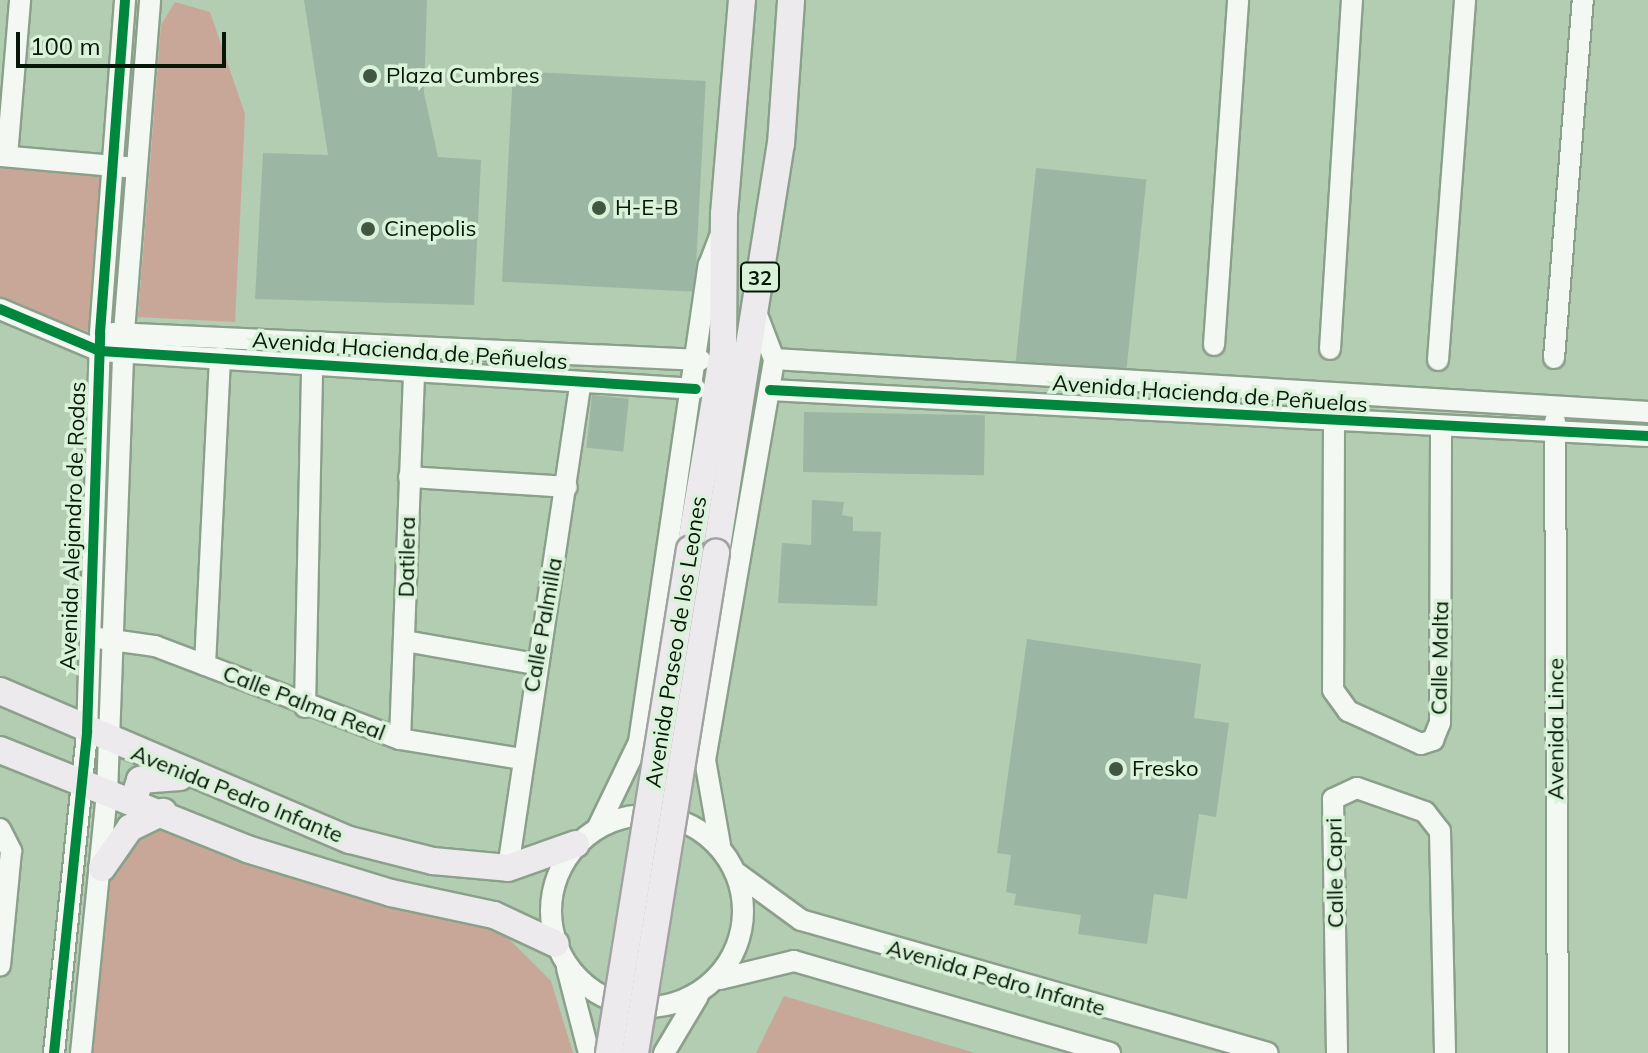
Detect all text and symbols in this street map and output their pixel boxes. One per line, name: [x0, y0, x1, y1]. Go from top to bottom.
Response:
scale bar: [20, 16, 230, 66]
text: 100 m: [30, 31, 101, 61]
place label: Plaza Cumbres: [386, 63, 540, 89]
marker: Plaza Cumbres: [361, 67, 379, 85]
place label: H-E-B: [615, 195, 679, 221]
marker: H-E-B: [590, 199, 608, 217]
place label: Cinepolis: [384, 216, 476, 242]
marker: Cinepolis: [359, 220, 377, 238]
road number: 32: [740, 261, 780, 293]
street label: Avenida Hacienda de Peñuelas: [251, 327, 569, 375]
street label: Avenida Hacienda de Peñuelas: [1051, 370, 1369, 418]
street label: Avenida Alejandro de Rodas: [55, 381, 91, 671]
street label: Avenida Paseo de los Leones: [640, 494, 712, 790]
street label: Datilera: [393, 516, 421, 598]
street label: Calle Palmilla: [518, 555, 568, 695]
street label: Calle Malta: [1426, 601, 1454, 715]
street label: Avenida Lince: [1543, 658, 1569, 800]
street label: Calle Palma Real: [219, 660, 389, 746]
street label: Avenida Pedro Infante: [127, 739, 347, 849]
place label: Fresko: [1132, 756, 1198, 782]
marker: Fresko: [1107, 760, 1125, 778]
street label: Calle Capri: [1321, 818, 1349, 928]
street label: Avenida Pedro Infante: [884, 934, 1108, 1022]

